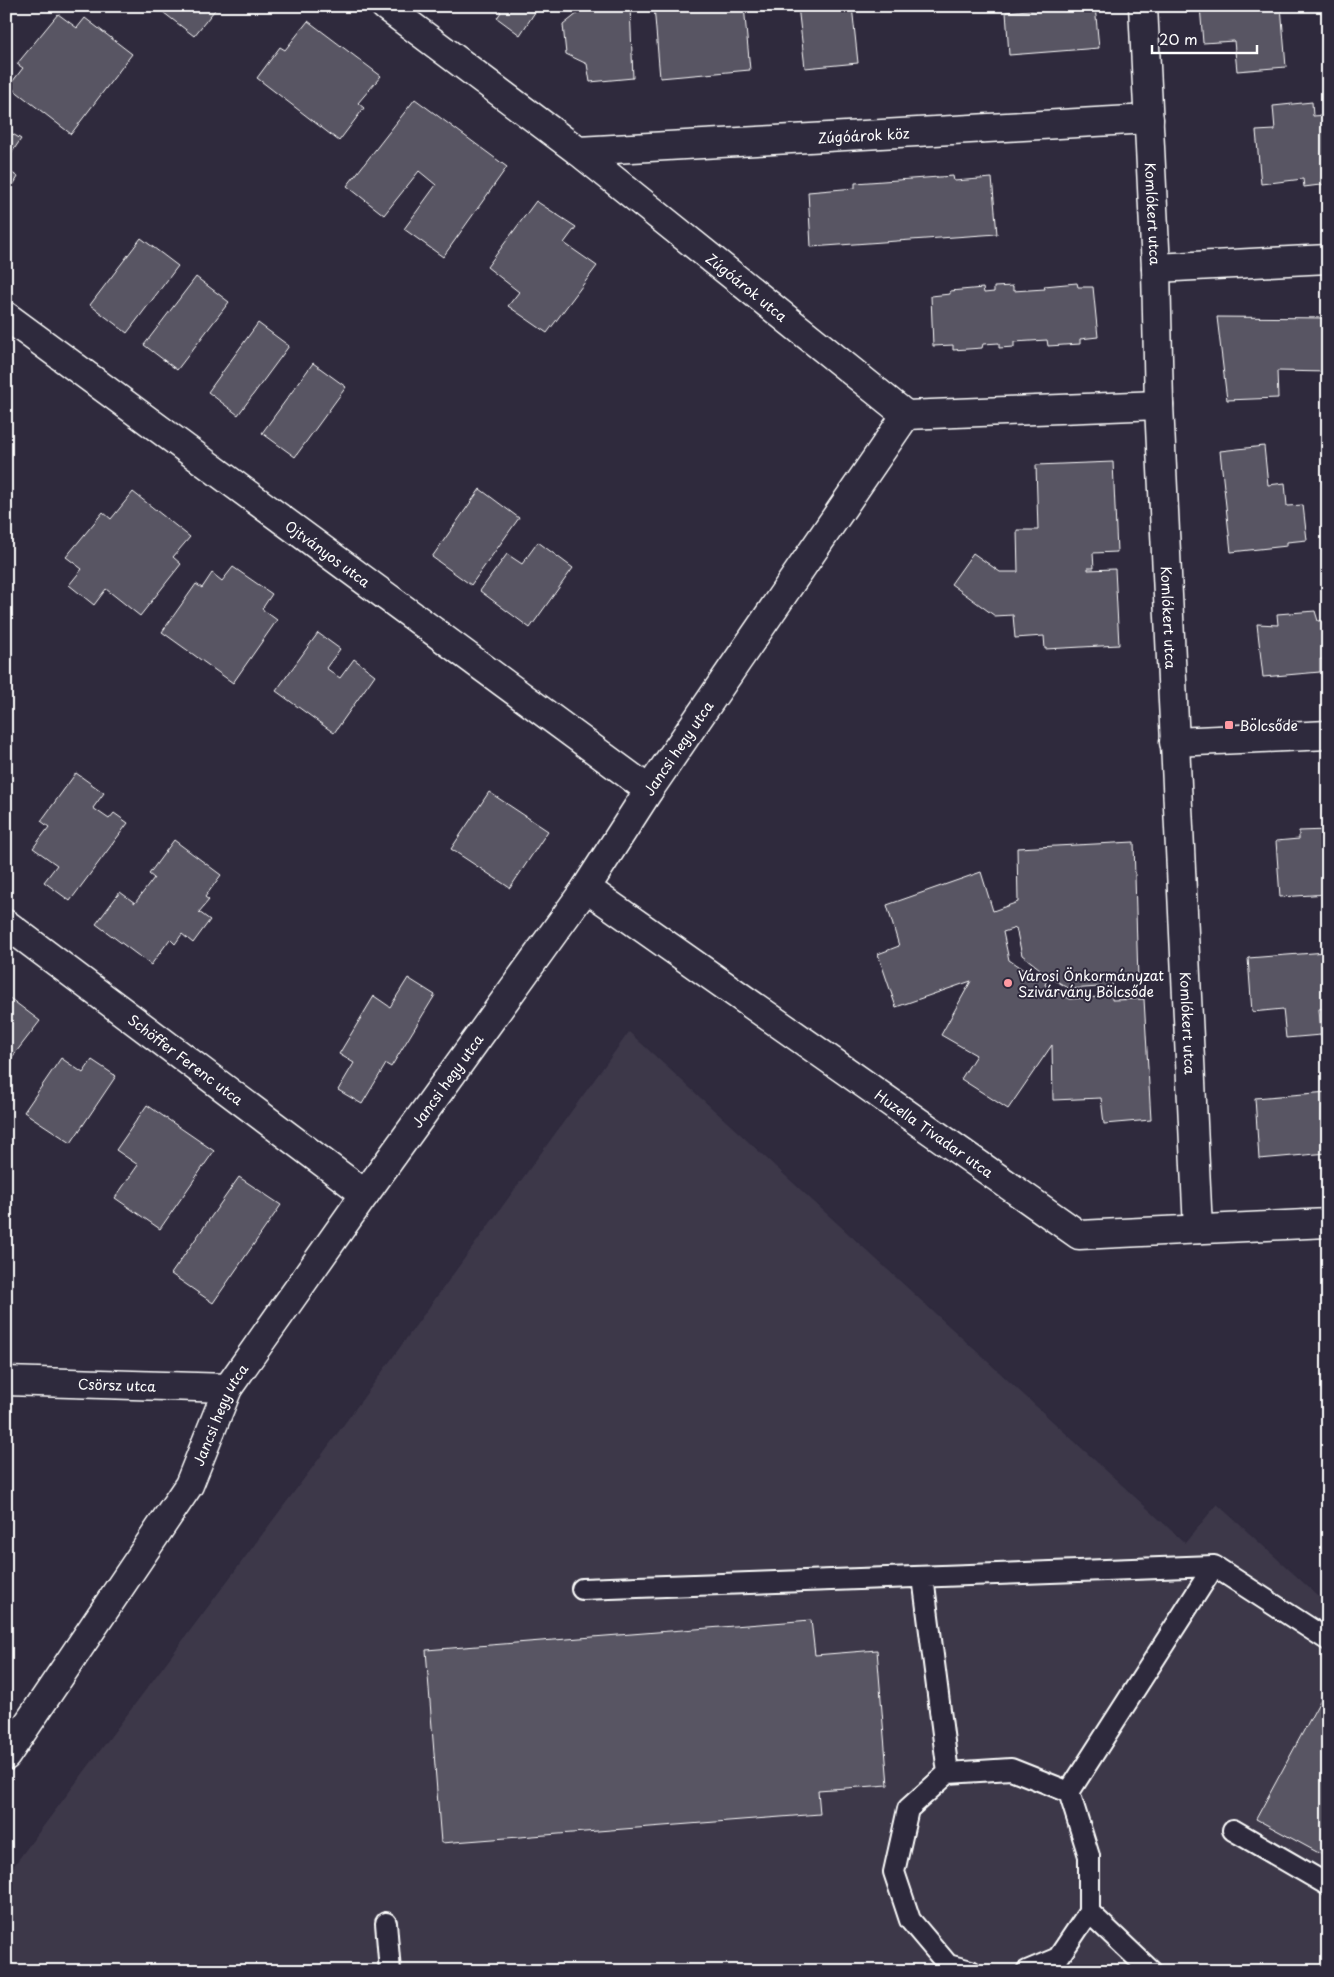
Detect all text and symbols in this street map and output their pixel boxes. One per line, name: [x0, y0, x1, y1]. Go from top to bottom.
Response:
scale bar: [1152, 22, 1256, 54]
text: 20 m: [1159, 27, 1198, 50]
street label: Zúgóárok köz: [817, 122, 910, 148]
street label: Komlókert utca: [1140, 162, 1166, 266]
street label: Zúgóárok utca: [702, 248, 792, 326]
street label: Ojtványos utca: [281, 515, 375, 592]
street label: Komlókert utca: [1156, 565, 1182, 670]
street label: Jancsi hegy utca: [638, 696, 718, 799]
place label: Bölcsőde: [1239, 715, 1298, 736]
marker: Bölcsőde: [1223, 719, 1235, 731]
place label: Városi Önkormányzat Szivárvány Bölcsőde: [1018, 965, 1164, 1002]
street label: Komlókert utca: [1175, 971, 1201, 1075]
marker: Városi Önkormányzat Szivárvány Bölcsőde: [1002, 977, 1014, 989]
street label: Schöffer Ferenc utca: [124, 1009, 248, 1110]
street label: Jancsi hegy utca: [406, 1029, 488, 1132]
street label: Huzella Tivadar utca: [871, 1084, 998, 1182]
street label: Jancsi hegy utca: [187, 1359, 253, 1469]
street label: Csörsz utca: [78, 1373, 157, 1396]

